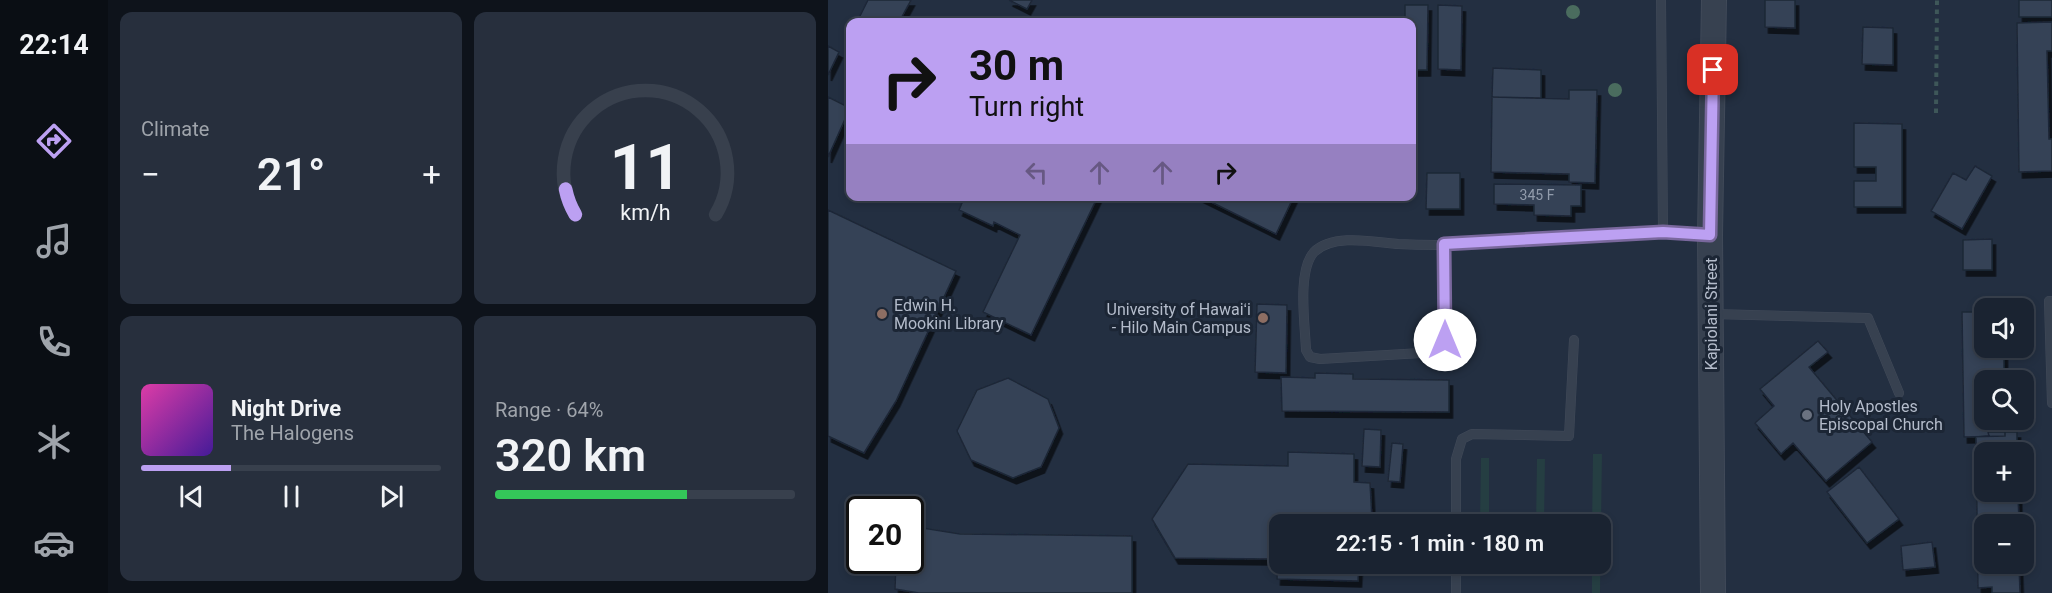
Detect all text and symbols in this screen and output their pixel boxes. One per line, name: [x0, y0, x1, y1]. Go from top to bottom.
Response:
text: 22:14: [19, 29, 89, 61]
text: 30 m: [969, 41, 1064, 90]
icon: right: [870, 42, 948, 120]
pin: [1687, 44, 1738, 95]
icon: arrive: [1696, 53, 1729, 86]
text: Turn right: [969, 91, 1084, 123]
text: Climate: [141, 117, 209, 141]
icon: directions: [33, 120, 75, 162]
text: 11: [609, 131, 681, 204]
text: 21°: [257, 148, 325, 201]
text: −: [141, 155, 160, 194]
text: +: [422, 155, 441, 194]
icon: left: [1020, 156, 1053, 189]
icon: ahead: [1083, 156, 1116, 189]
icon: ahead: [1146, 156, 1179, 189]
icon: right: [1209, 156, 1242, 189]
house number: 345 F: [1520, 187, 1555, 203]
text: km/h: [620, 200, 670, 225]
icon: music: [33, 220, 75, 262]
street label: Kapiolani Street: [1702, 258, 1721, 370]
place label: Edwin H. Mookini Library: [894, 296, 1004, 333]
map controls: [1974, 298, 2034, 574]
button: sound: [1974, 298, 2034, 358]
place label: University of Hawaiʻi - Hilo Main Campus: [1107, 300, 1251, 337]
marker: Edwin H. Mookini Library: [875, 307, 889, 321]
position arrow: [1413, 308, 1477, 372]
marker: University of Hawaiʻi - Hilo Main Campus: [1256, 311, 1270, 325]
icon: phone: [33, 321, 75, 363]
button: search: [1974, 370, 2034, 430]
text: Night Drive: [231, 396, 341, 421]
place label: Holy Apostles Episcopal Church: [1819, 397, 1943, 434]
text: Range · 64%: [495, 398, 603, 422]
marker: Holy Apostles Episcopal Church: [1800, 408, 1814, 422]
icon: climate: [33, 421, 75, 463]
text: The Halogens: [231, 421, 354, 445]
text: 320 km: [495, 429, 646, 482]
button: +: [1974, 442, 2034, 502]
icon: previous: [175, 480, 208, 513]
icon: pause: [275, 480, 308, 513]
icon: next: [375, 480, 408, 513]
speed limit sign: 20: [846, 496, 924, 574]
button: −: [1974, 514, 2034, 574]
icon: car: [33, 522, 75, 564]
text: 22:15 · 1 min · 180 m: [1336, 531, 1544, 556]

